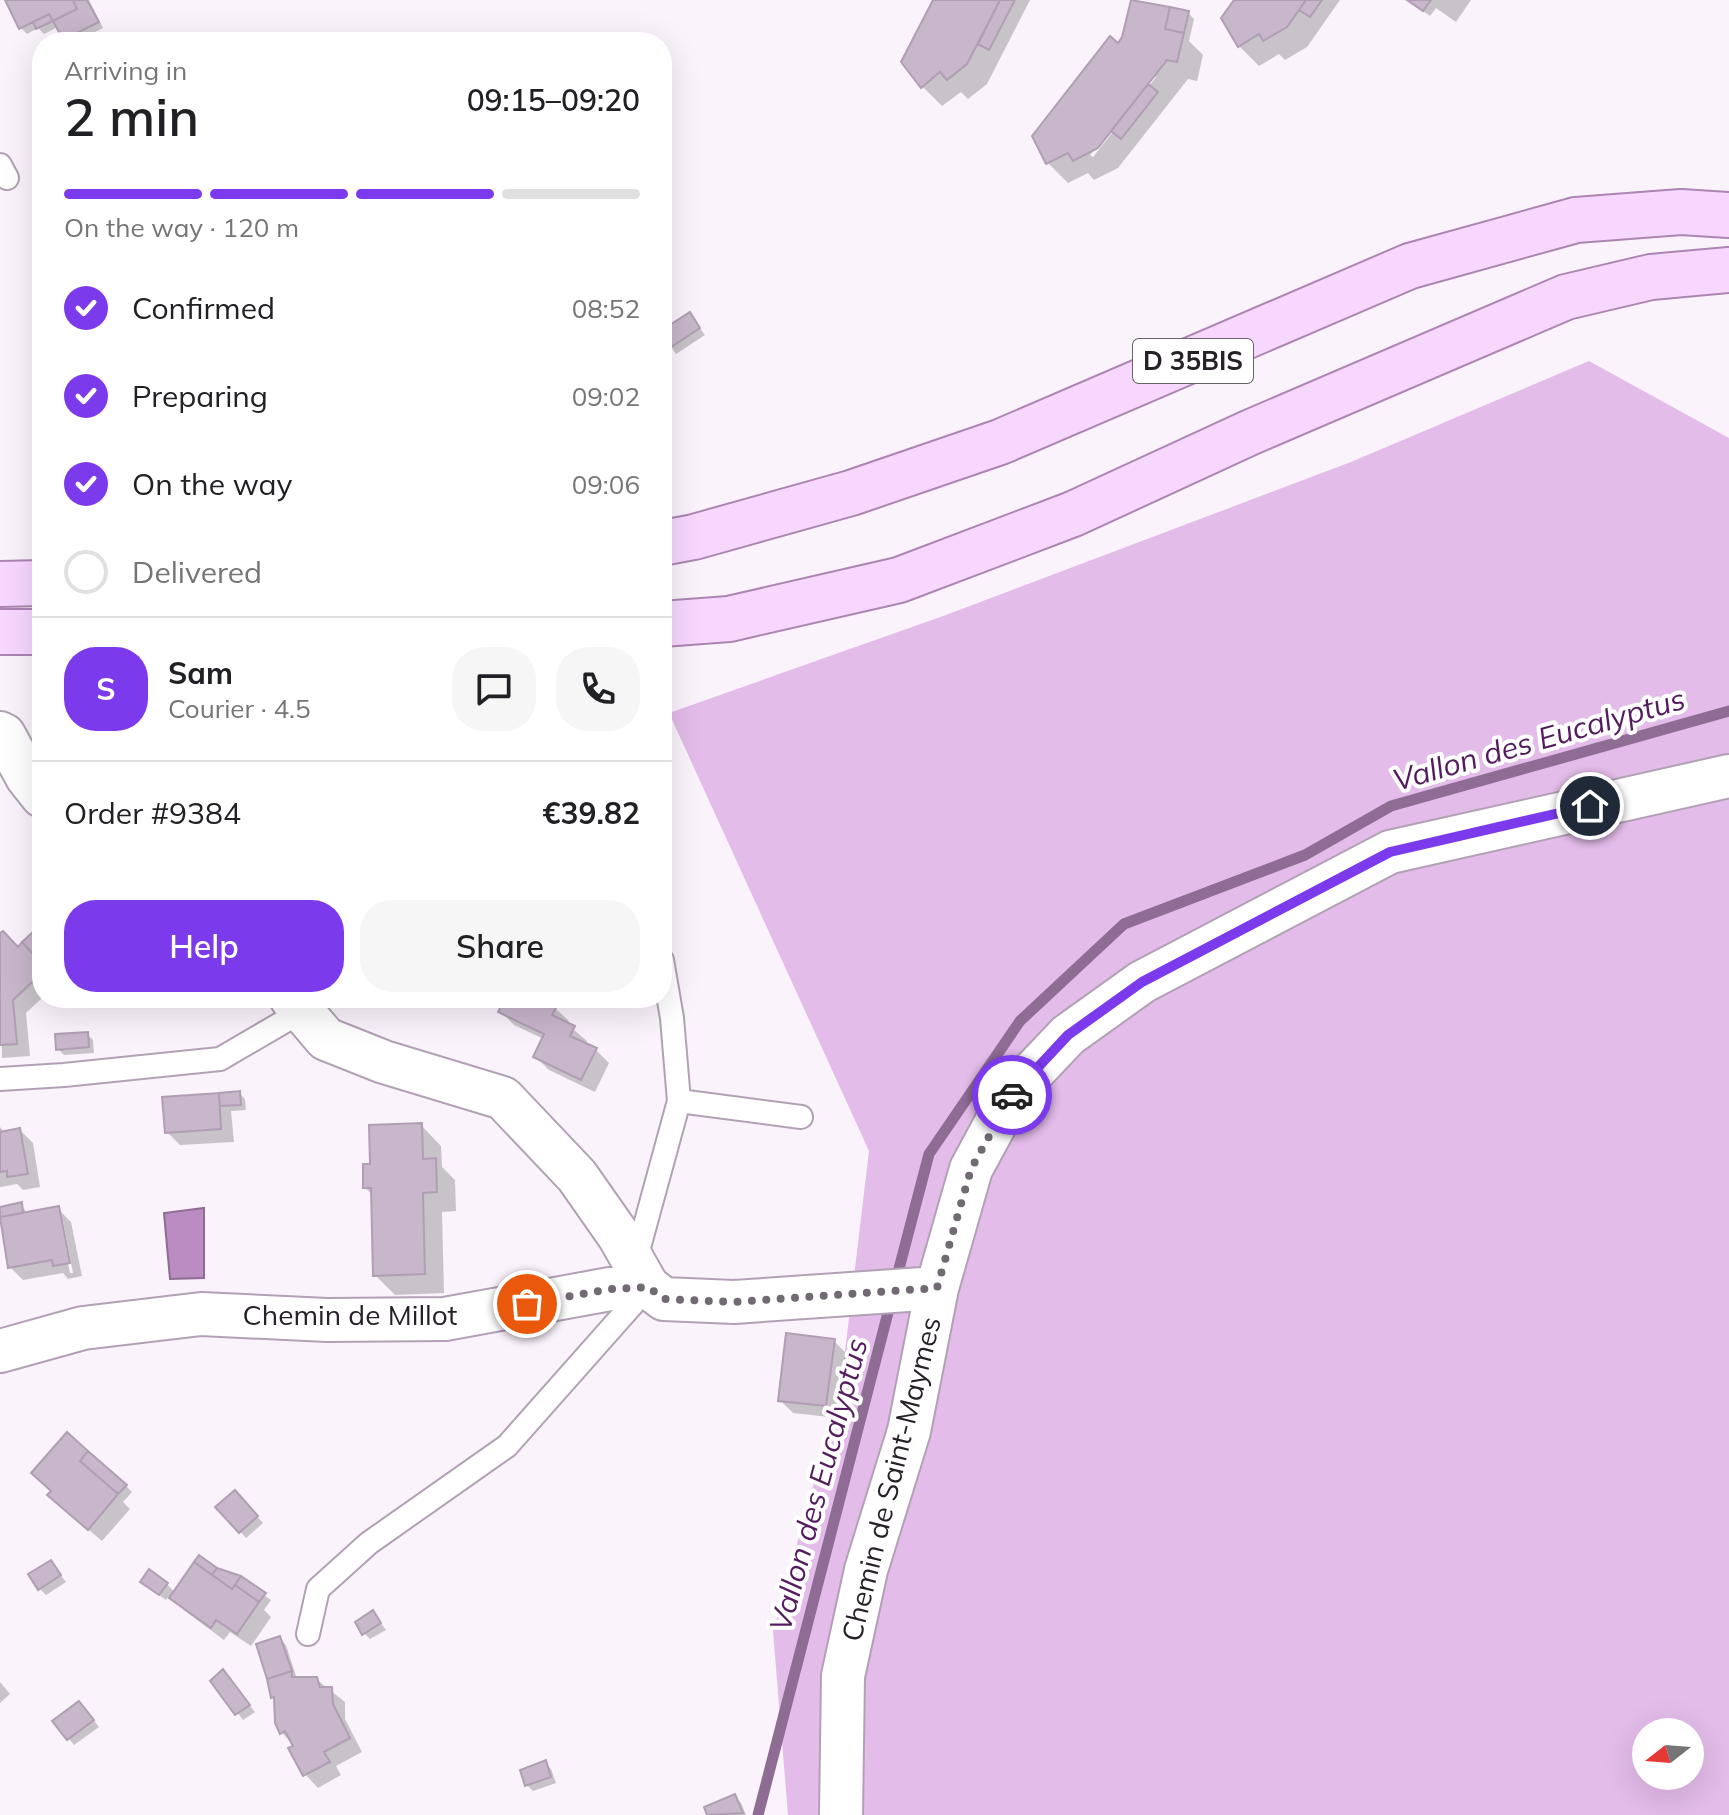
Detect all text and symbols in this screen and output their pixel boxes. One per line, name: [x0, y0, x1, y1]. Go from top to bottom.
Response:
text: Arriving in: [64, 54, 187, 87]
text: 09:15–09:20: [467, 81, 640, 119]
text: 2 min: [64, 84, 199, 149]
text: On the way · 120 m: [64, 211, 299, 244]
icon: check: [64, 286, 108, 330]
text: Confirmed: [132, 289, 275, 327]
text: 08:52: [572, 292, 640, 325]
road number: D 35BIS: [1133, 339, 1253, 383]
icon: check: [64, 374, 108, 418]
text: Preparing: [132, 377, 268, 415]
text: 09:02: [572, 380, 640, 413]
icon: check: [64, 462, 108, 506]
text: On the way: [132, 465, 292, 503]
text: 09:06: [572, 468, 640, 501]
text: Delivered: [132, 553, 262, 591]
button: chat: [452, 647, 536, 731]
button: phone: [556, 647, 640, 731]
text: Sam: [168, 654, 233, 692]
text: S: [96, 670, 116, 708]
water label: Vallon des Eucalyptus: [1388, 679, 1689, 799]
text: Courier · 4.5: [168, 692, 311, 725]
pin: [1556, 772, 1624, 840]
icon: home: [1568, 784, 1612, 828]
text: Order #9384: [64, 794, 241, 832]
text: €39.82: [543, 794, 640, 832]
button: Help: [64, 900, 344, 992]
button: Share: [360, 900, 640, 992]
courier: [972, 1055, 1052, 1135]
icon: car: [990, 1073, 1034, 1117]
pin: [493, 1270, 561, 1338]
icon: bag: [505, 1282, 549, 1326]
street label: Chemin de Millot: [243, 1297, 458, 1332]
street label: Chemin de Saint-Maymes: [833, 1313, 948, 1645]
water label: Vallon des Eucalyptus: [761, 1334, 876, 1636]
north arrow: [1632, 1718, 1704, 1790]
map controls: [1632, 1718, 1704, 1790]

